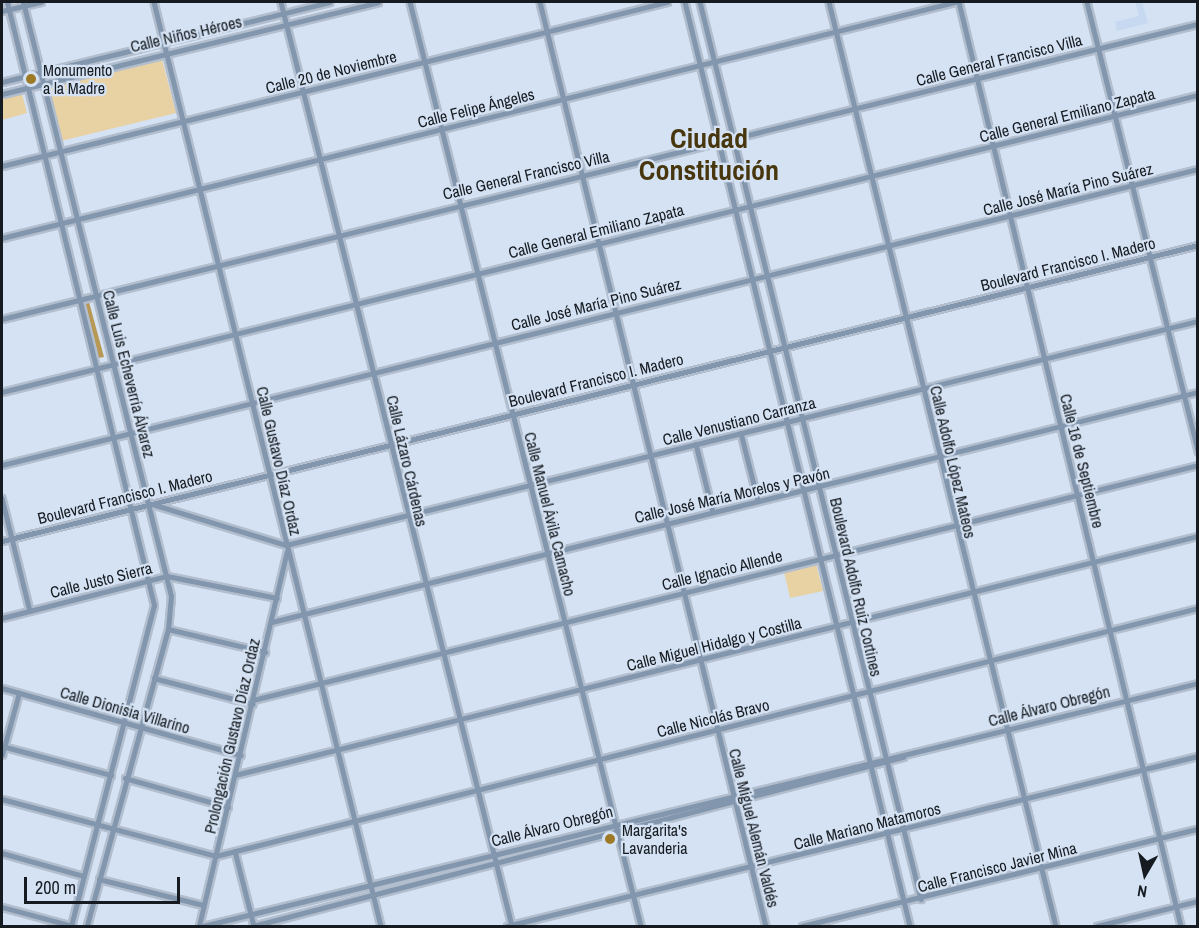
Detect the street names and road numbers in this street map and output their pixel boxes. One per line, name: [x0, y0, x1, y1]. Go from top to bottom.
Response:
street label: Calle Niños Héroes: [128, 12, 244, 56]
street label: Calle General Francisco Villa: [914, 30, 1084, 90]
street label: Calle 20 de Noviembre: [264, 46, 398, 98]
street label: Calle Felipe Ángeles: [415, 84, 537, 132]
street label: Calle General Emiliano Zapata: [977, 84, 1157, 146]
street label: Calle General Francisco Villa: [441, 146, 611, 204]
street label: Calle José María Pino Suárez: [981, 159, 1155, 219]
street label: Calle General Emiliano Zapata: [506, 200, 686, 262]
street label: Boulevard Francisco I. Madero: [979, 233, 1157, 295]
street label: Calle José María Pino Suárez: [509, 274, 683, 334]
street label: Calle Luis Echeverría Álvarez: [99, 288, 159, 460]
street label: Boulevard Francisco I. Madero: [507, 349, 685, 411]
street label: Calle Adolfo López Mateos: [926, 383, 980, 541]
street label: Calle Gustavo Díaz Ordaz: [253, 385, 305, 537]
street label: Calle 16 de Septiembre: [1056, 392, 1108, 530]
street label: Calle Lázaro Cárdenas: [383, 393, 431, 529]
street label: Calle Venustiano Carranza: [661, 393, 817, 449]
street label: Calle Manuel Ávila Camacho: [520, 430, 580, 598]
street label: Calle José María Morelos y Pavón: [633, 463, 831, 527]
street label: Boulevard Francisco I. Madero: [36, 466, 214, 528]
street label: Boulevard Adolfo Ruíz Cortines: [826, 495, 886, 679]
street label: Calle Ignacio Allende: [660, 546, 784, 594]
street label: Calle Justo Sierra: [48, 558, 154, 602]
street label: Calle Miguel Hidalgo y Costilla: [625, 613, 803, 675]
street label: Prolongación Gustavo Díaz Ordaz: [200, 636, 264, 836]
street label: Calle Dionisia Villarino: [58, 682, 192, 738]
street label: Calle Álvaro Obregón: [986, 682, 1112, 730]
street label: Calle Nicolás Bravo: [655, 695, 771, 741]
street label: Calle Miguel Alemán Valdés: [725, 746, 783, 910]
street label: Calle Mariano Matamoros: [791, 798, 943, 854]
street label: Calle Álvaro Obregón: [489, 802, 615, 850]
street label: Calle Francisco Javier Mina: [915, 838, 1079, 896]

